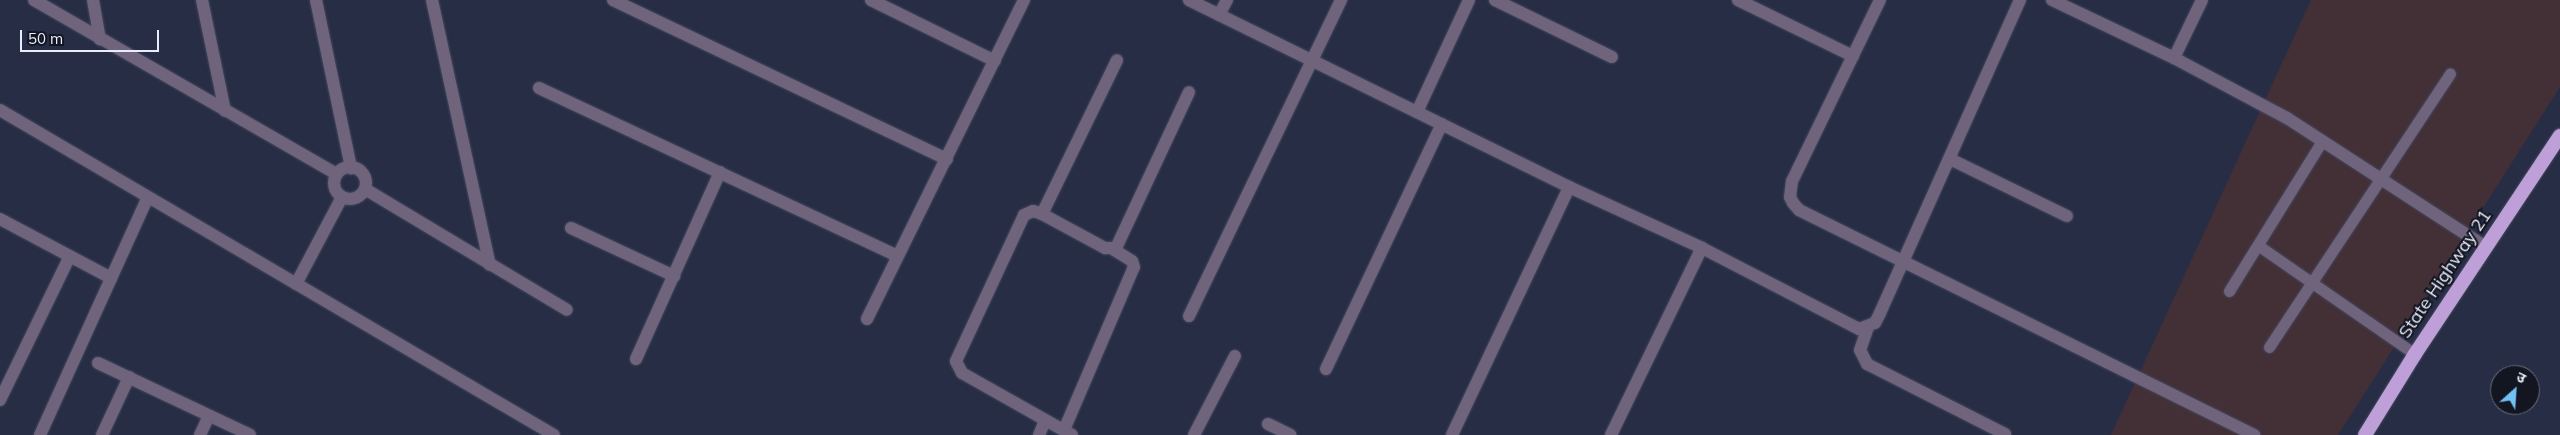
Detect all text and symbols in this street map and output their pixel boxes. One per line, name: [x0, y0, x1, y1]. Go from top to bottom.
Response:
scale bar: [22, 20, 161, 52]
text: 50 m: [28, 29, 63, 48]
street label: State Highway 21: [2394, 206, 2496, 342]
north arrow: [2490, 365, 2540, 415]
text: उ: [2513, 368, 2529, 387]

